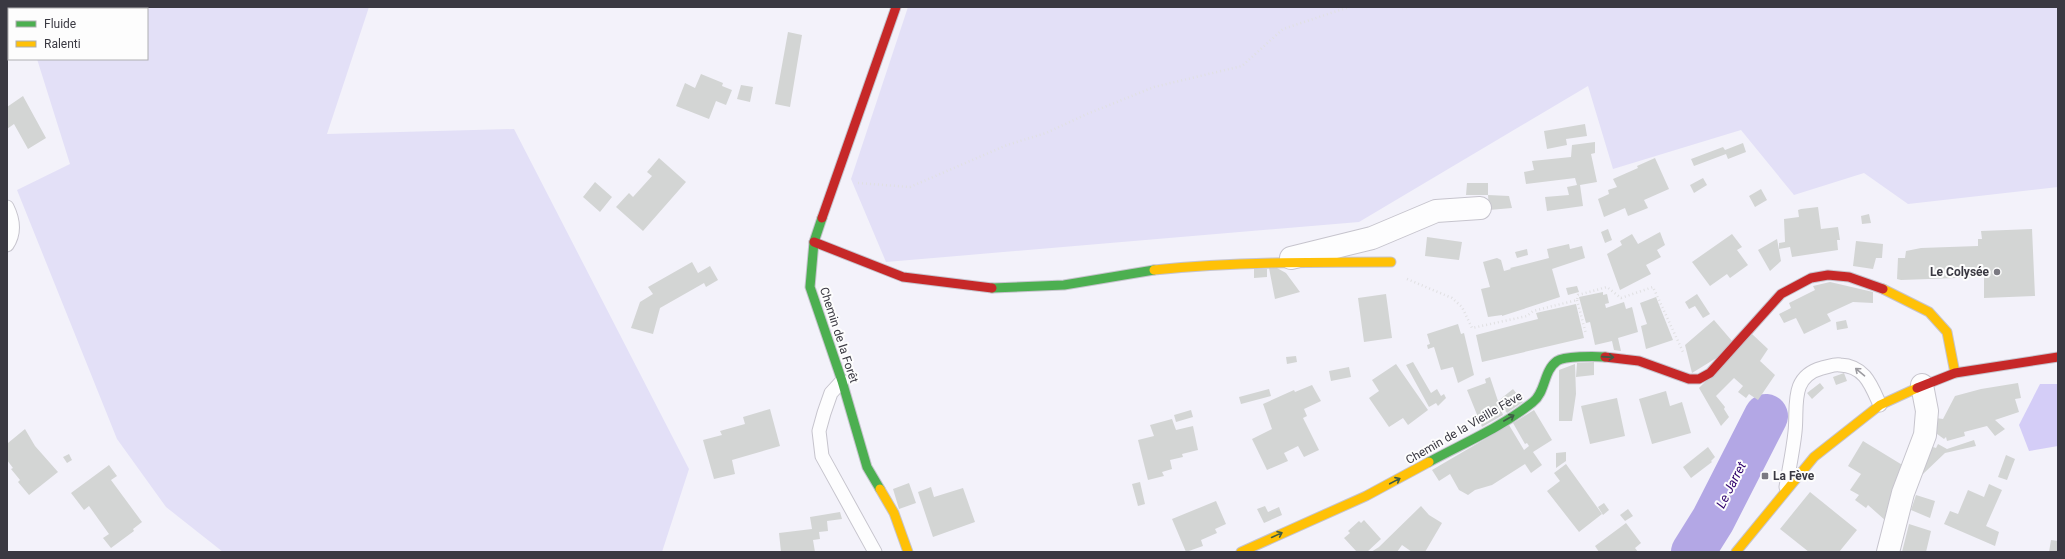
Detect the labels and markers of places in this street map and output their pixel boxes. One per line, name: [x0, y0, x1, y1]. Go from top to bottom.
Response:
place label: Le Colysée: [1930, 265, 1990, 279]
marker: Le Colysée: [1992, 267, 2002, 277]
place label: La Fève: [1773, 469, 1815, 483]
marker: La Fève: [1760, 471, 1770, 481]

